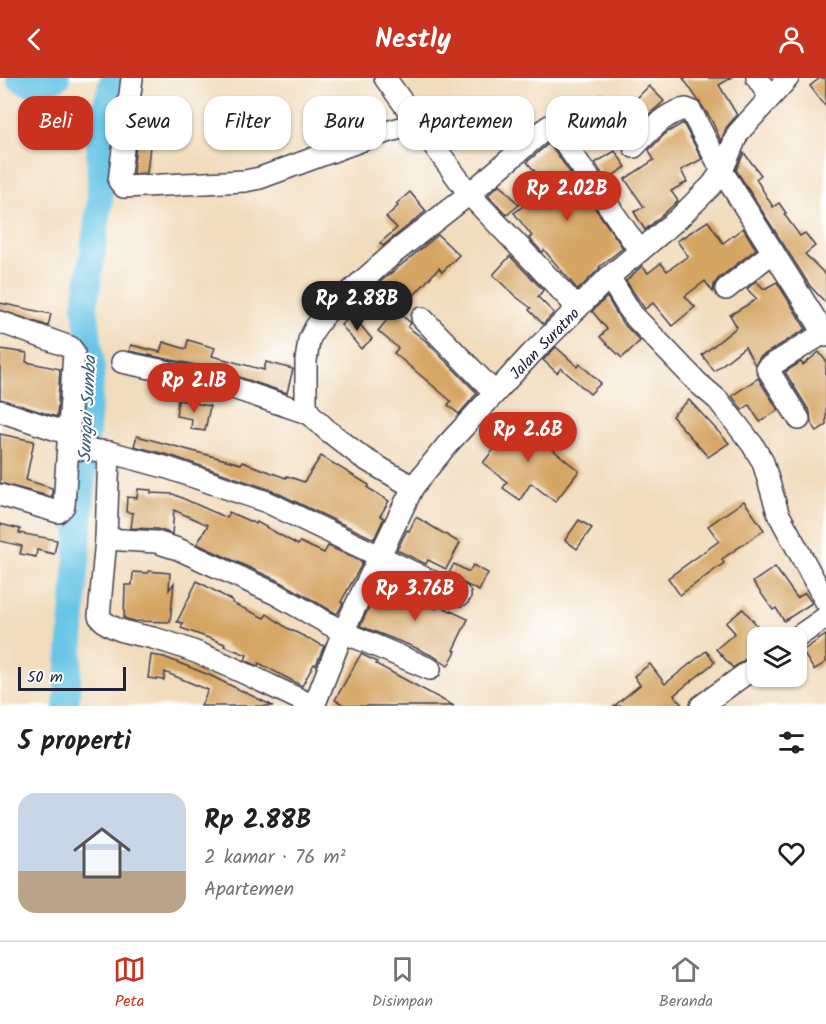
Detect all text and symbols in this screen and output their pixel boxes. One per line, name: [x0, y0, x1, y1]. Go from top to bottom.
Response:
text: Nestly: [375, 18, 451, 61]
icon: back: [18, 23, 51, 56]
icon: person: [775, 23, 808, 56]
chip: Beli: [18, 96, 93, 150]
chip: Sewa: [105, 96, 192, 150]
chip: Filter: [204, 96, 291, 150]
chip: Baru: [303, 96, 386, 150]
chip: Apartemen: [398, 96, 534, 150]
chip: Rumah: [546, 96, 648, 150]
pin: Rp 2.02B: [505, 171, 629, 222]
text: Rp 2.02B: [526, 174, 608, 206]
pin: Rp 2.88B: [295, 281, 419, 332]
text: Rp 2.88B: [316, 284, 398, 316]
street label: Jalan Suratno: [504, 302, 586, 386]
water label: Sungai Sumba: [71, 353, 106, 463]
pin: Rp 2.1B: [139, 363, 249, 414]
text: Rp 2.1B: [161, 366, 227, 398]
pin: Rp 2.6B: [473, 412, 583, 463]
text: Rp 2.6B: [493, 415, 563, 447]
pin: Rp 3.76B: [353, 571, 477, 622]
text: Rp 3.76B: [376, 574, 454, 606]
map controls: [747, 627, 807, 687]
button: layers: [747, 627, 807, 687]
scale bar: [18, 664, 126, 692]
text: 50 m: [27, 665, 63, 690]
text: 5 properti: [18, 721, 131, 763]
icon: filters: [775, 726, 808, 759]
text: Rp 2.88B: [204, 800, 312, 842]
icon: home: [66, 817, 138, 889]
icon: heart: [775, 837, 808, 870]
text: 2 kamar · 76 m²: [204, 842, 346, 874]
text: Apartemen: [204, 874, 294, 906]
tab: Peta: [113, 953, 146, 1014]
tab: Disimpan: [372, 953, 433, 1014]
tab: Beranda: [659, 953, 713, 1014]

